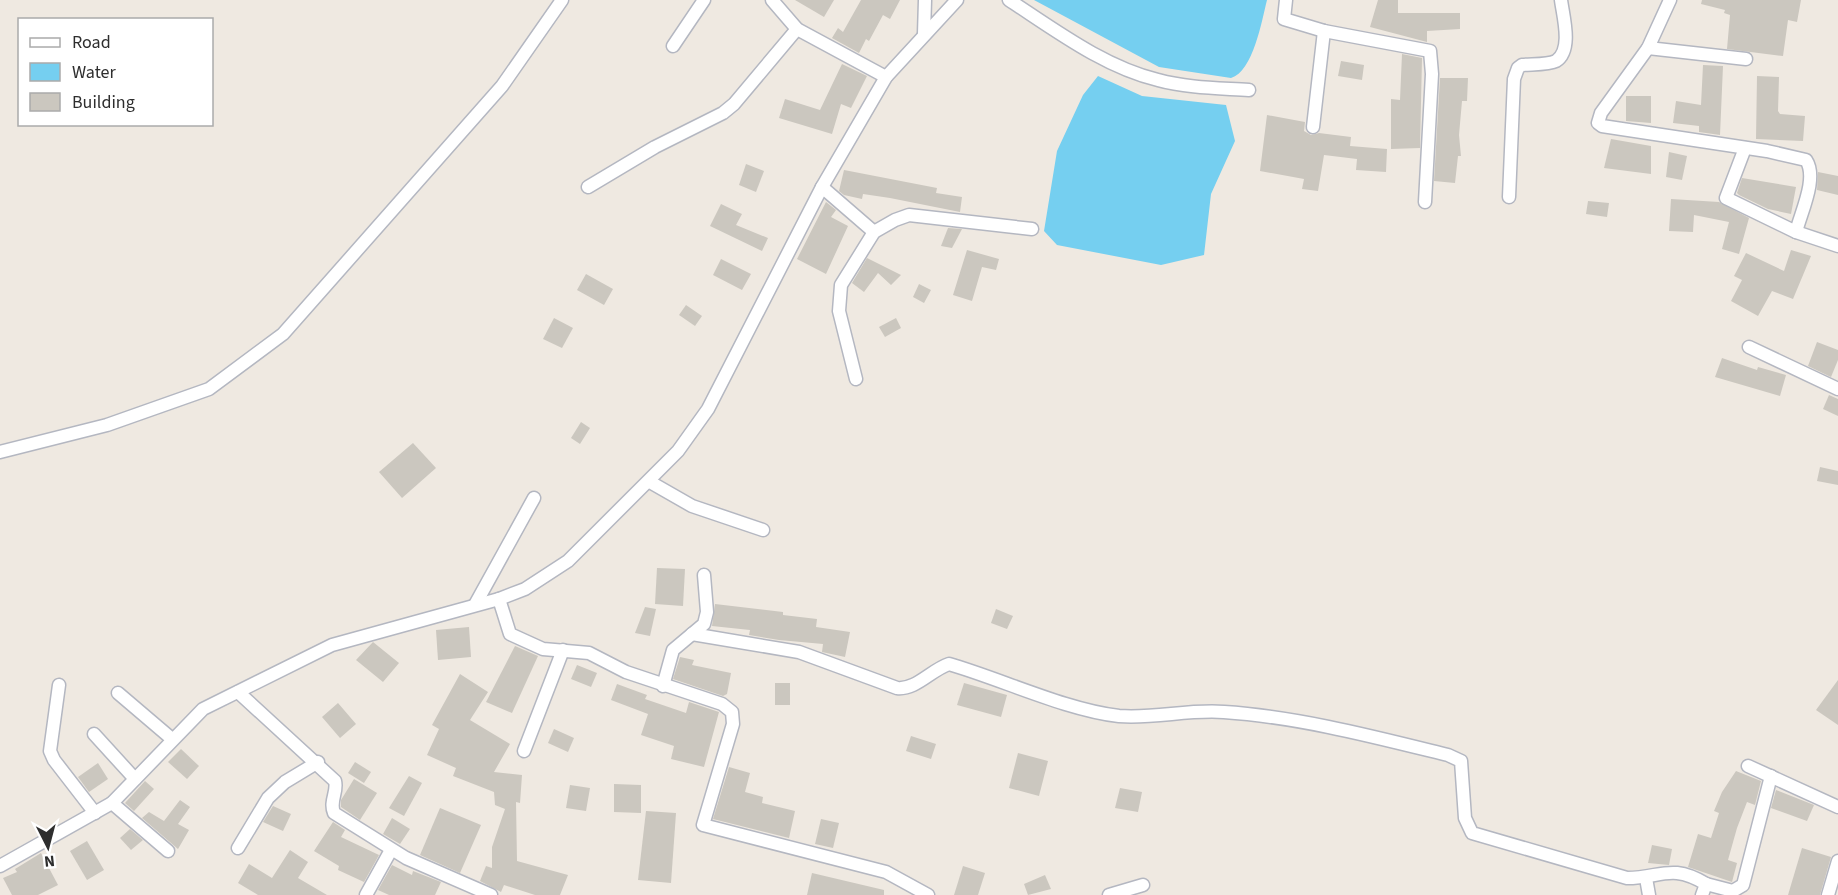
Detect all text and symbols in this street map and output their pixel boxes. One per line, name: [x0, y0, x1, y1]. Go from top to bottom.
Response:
legend: [18, 18, 213, 126]
text: Road: [72, 30, 111, 55]
text: Water: [72, 60, 116, 85]
text: Building: [72, 90, 135, 115]
north arrow: [18, 817, 78, 877]
text: N: [43, 849, 56, 872]

